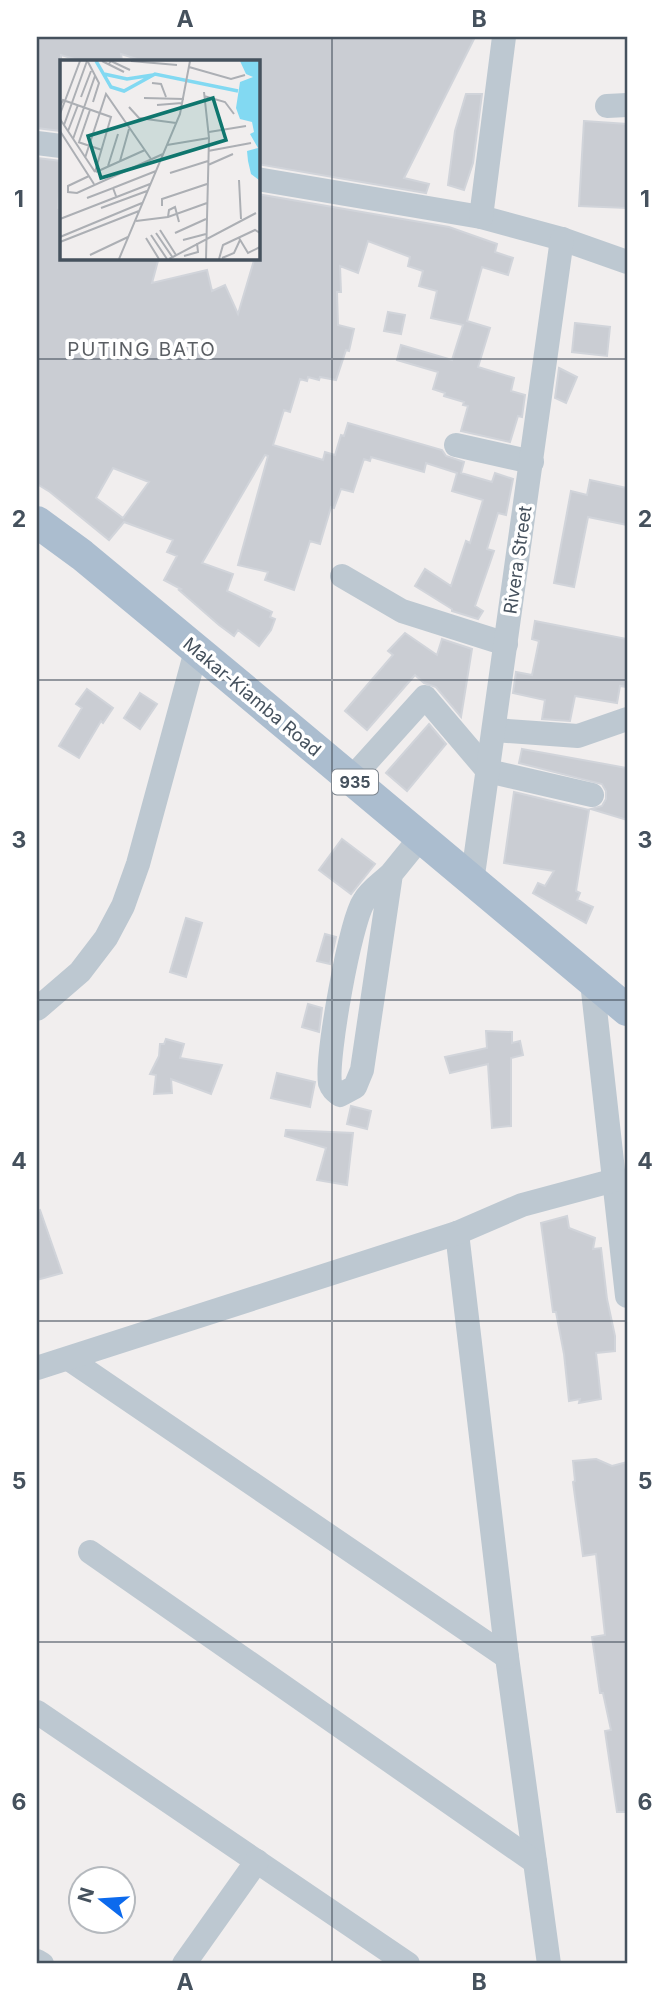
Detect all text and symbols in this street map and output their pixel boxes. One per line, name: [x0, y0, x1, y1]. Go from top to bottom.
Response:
text: A: [176, 5, 194, 33]
text: B: [471, 5, 487, 33]
inset map: [60, 60, 259, 259]
text: 1: [14, 185, 24, 213]
text: 1: [640, 185, 650, 213]
district label: PUTING BATO: [67, 338, 217, 361]
street label: Rivera Street: [500, 504, 535, 615]
text: 2: [12, 505, 26, 533]
text: 2: [638, 505, 652, 533]
street label: Makar-Kiamba Road: [179, 633, 325, 760]
road number: 935: [332, 769, 378, 794]
text: 3: [12, 826, 26, 854]
text: 3: [638, 826, 652, 854]
text: 4: [11, 1147, 27, 1175]
text: 4: [637, 1147, 653, 1175]
text: 5: [12, 1467, 26, 1495]
text: 5: [638, 1467, 652, 1495]
text: 6: [12, 1788, 26, 1816]
text: 6: [638, 1788, 652, 1816]
north arrow: [66, 1864, 136, 1934]
text: N: [73, 1885, 99, 1905]
text: A: [176, 1968, 194, 1996]
text: B: [471, 1968, 487, 1996]

